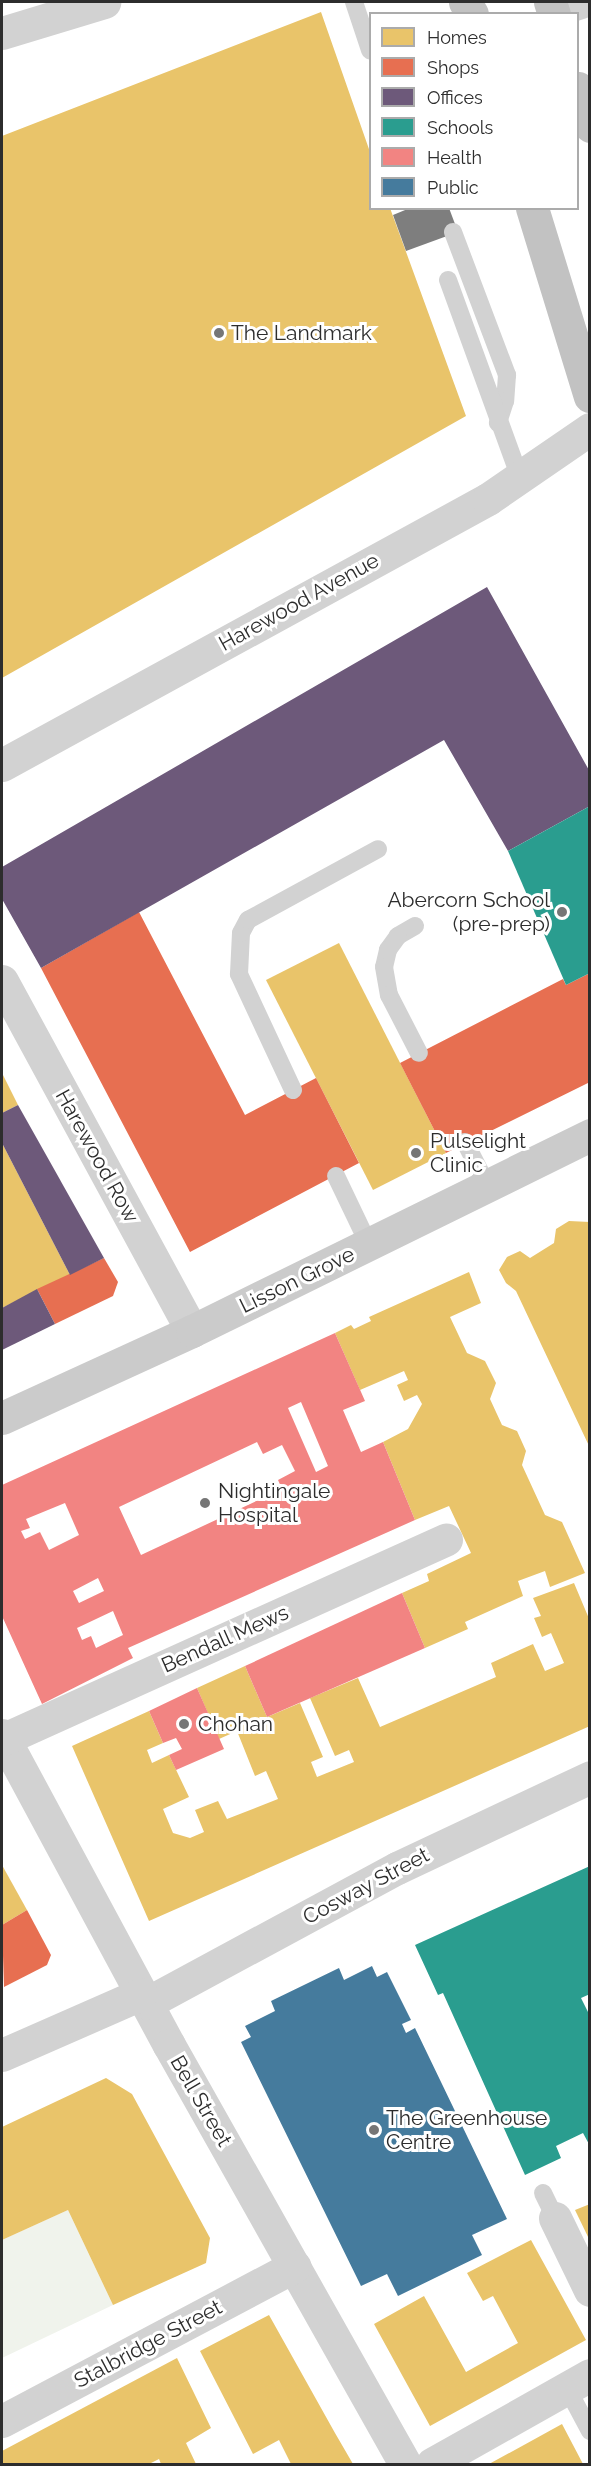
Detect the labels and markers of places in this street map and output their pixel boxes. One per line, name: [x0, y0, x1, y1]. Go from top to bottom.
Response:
place label: The Landmark: [231, 320, 372, 346]
marker: The Landmark: [212, 326, 226, 340]
place label: Abercorn School (pre-prep): [387, 887, 550, 937]
marker: Abercorn School (pre-prep): [555, 905, 569, 919]
place label: Pulselight Clinic: [430, 1128, 526, 1178]
marker: Pulselight Clinic: [407, 1144, 425, 1162]
place label: Nightingale Hospital: [218, 1478, 330, 1528]
marker: Nightingale Hospital: [196, 1494, 214, 1512]
place label: Chohan: [198, 1711, 273, 1737]
marker: Chohan: [175, 1715, 193, 1733]
place label: The Greenhouse Centre: [386, 2105, 547, 2155]
marker: The Greenhouse Centre: [367, 2123, 381, 2137]

